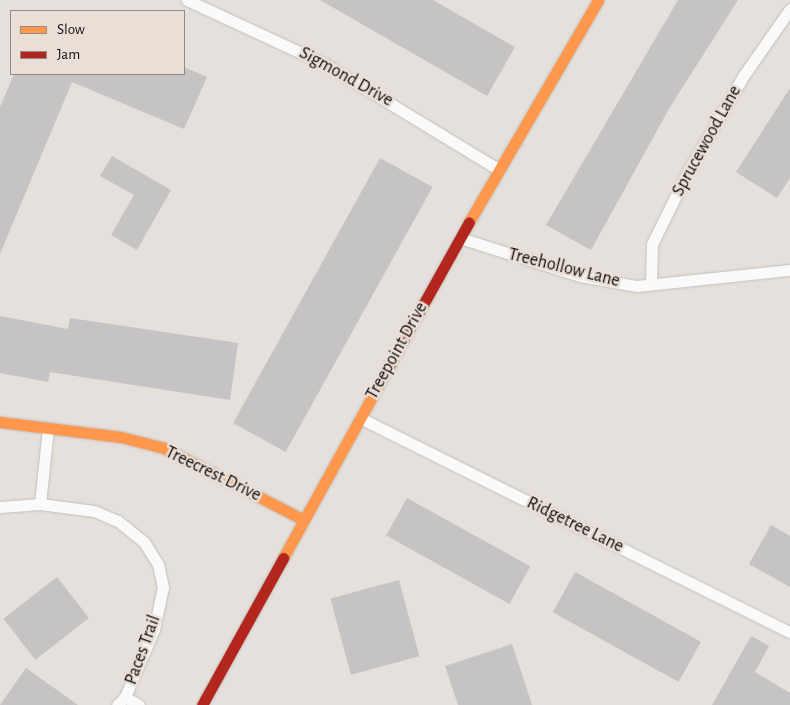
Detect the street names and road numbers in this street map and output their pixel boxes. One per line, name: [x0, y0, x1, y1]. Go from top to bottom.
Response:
street label: Sigmond Drive: [295, 42, 397, 112]
street label: Sprucewood Lane: [668, 82, 746, 200]
street label: Treehollow Lane: [506, 244, 622, 292]
street label: Treepoint Drive: [361, 299, 433, 403]
street label: Treecrest Drive: [162, 442, 264, 506]
street label: Ridgetree Lane: [523, 492, 627, 558]
street label: Paces Trail: [120, 612, 166, 688]

